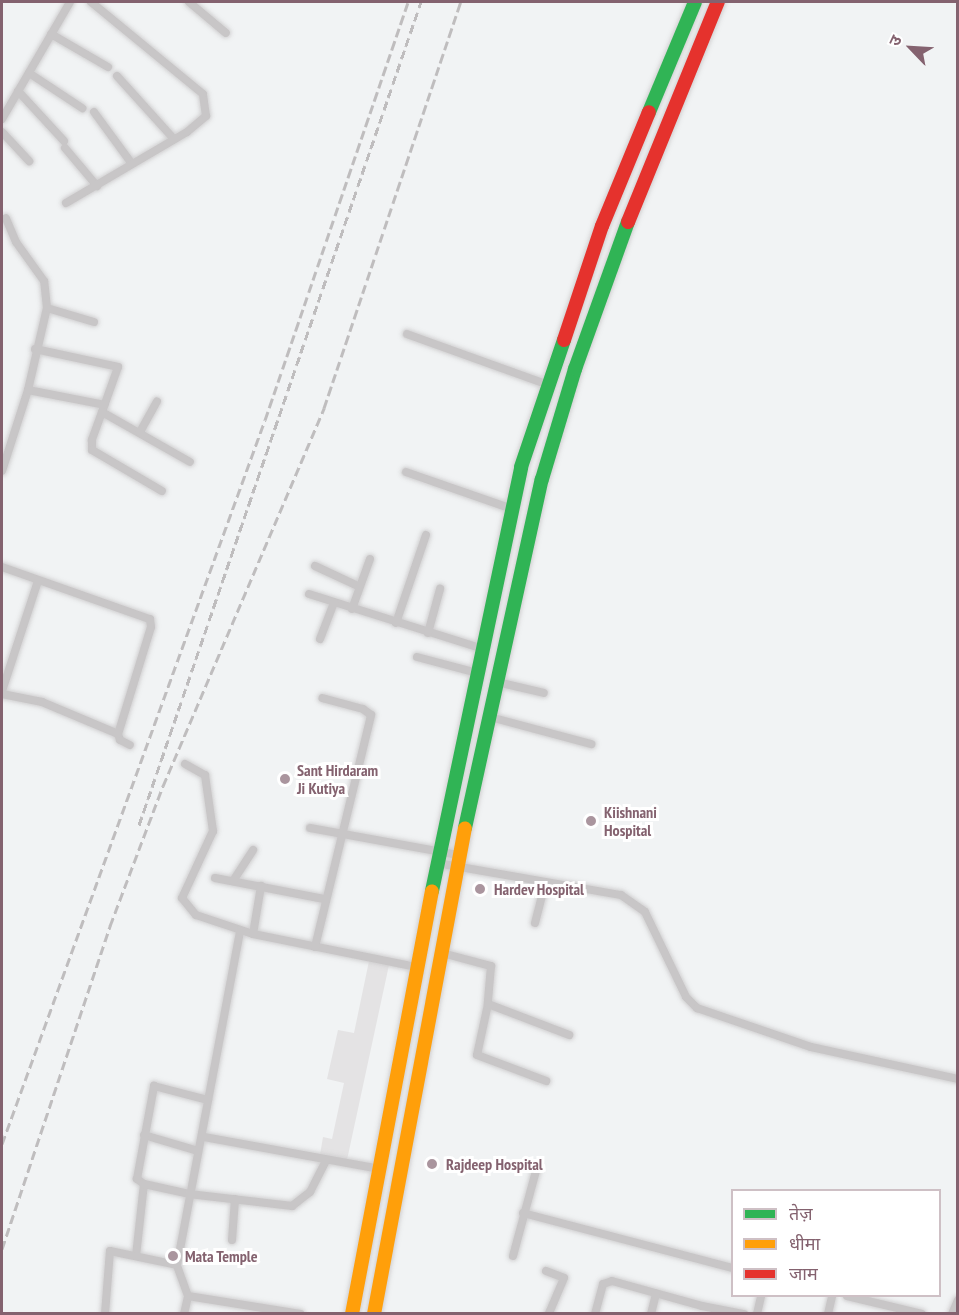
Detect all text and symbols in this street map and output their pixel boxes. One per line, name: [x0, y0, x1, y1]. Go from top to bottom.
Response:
north arrow: [881, 18, 941, 78]
text: उ: [884, 32, 906, 49]
place label: Sant Hirdaram Ji Kutiya: [297, 760, 378, 798]
marker: Sant Hirdaram Ji Kutiya: [278, 772, 292, 786]
place label: Kiishnani Hospital: [604, 802, 657, 840]
marker: Kiishnani Hospital: [582, 812, 600, 830]
place label: Hardev Hospital: [494, 879, 584, 899]
marker: Hardev Hospital: [471, 880, 489, 898]
place label: Rajdeep Hospital: [446, 1154, 543, 1174]
marker: Rajdeep Hospital: [423, 1155, 441, 1173]
legend: [731, 1189, 941, 1297]
text: तेज़: [789, 1202, 813, 1225]
text: धीमा: [789, 1232, 820, 1255]
place label: Mata Temple: [185, 1246, 258, 1266]
marker: Mata Temple: [166, 1249, 180, 1263]
text: जाम: [789, 1262, 818, 1285]

